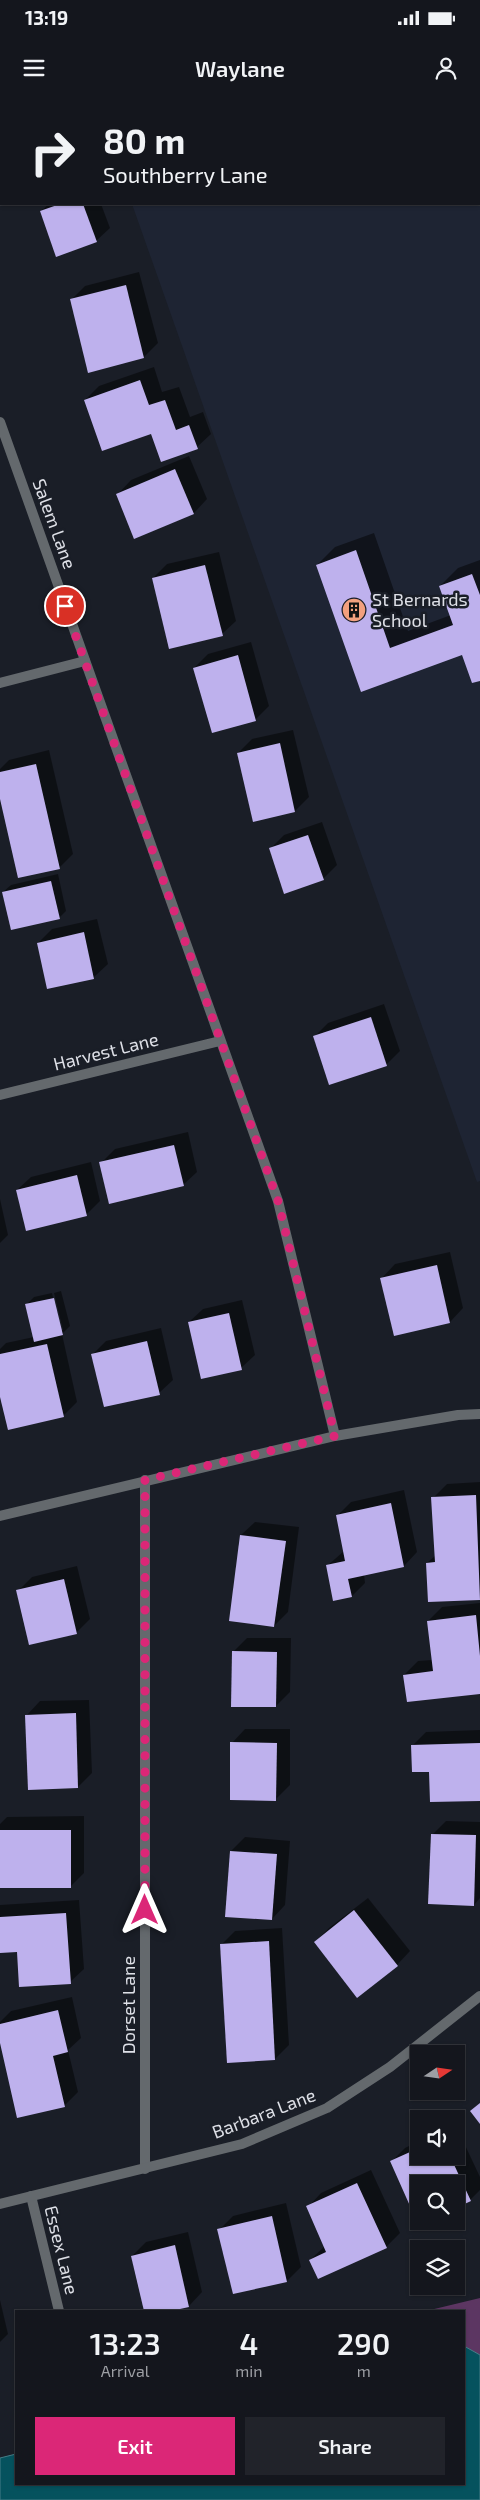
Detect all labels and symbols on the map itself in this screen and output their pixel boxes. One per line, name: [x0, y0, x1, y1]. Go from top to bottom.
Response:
street label: Salem Lane: [29, 476, 81, 572]
pin: [44, 585, 86, 627]
place label: St Bernards School: [372, 588, 468, 631]
building icon: St Bernards School: [341, 597, 367, 623]
street label: Harvest Lane: [51, 1027, 161, 1075]
position arrow: [118, 1883, 170, 1935]
street label: Dorset Lane: [117, 1956, 139, 2054]
north arrow: [410, 2045, 465, 2100]
street label: Barbara Lane: [209, 2083, 318, 2143]
street label: Essex Lane: [40, 2203, 84, 2296]

